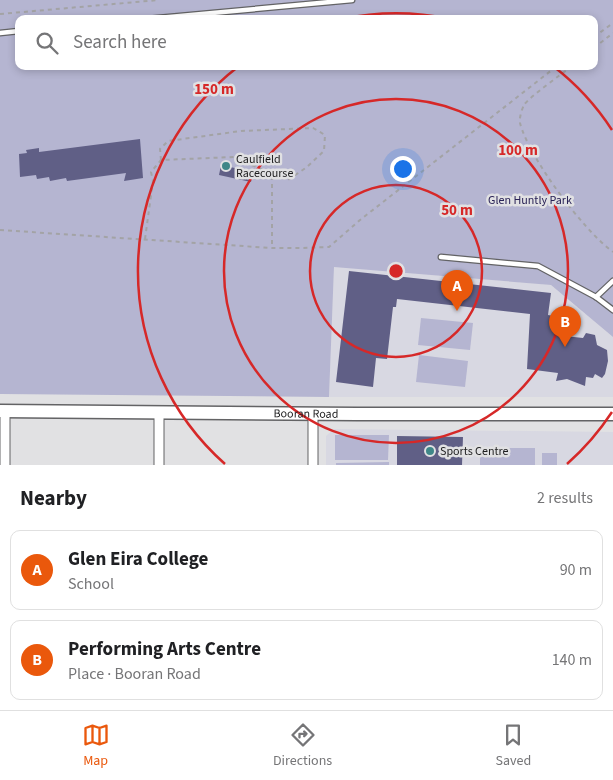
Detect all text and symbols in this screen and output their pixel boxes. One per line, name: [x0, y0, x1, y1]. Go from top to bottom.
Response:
search box: [15, 15, 598, 70]
icon: search: [33, 29, 61, 57]
text: Search here: [73, 29, 167, 56]
text: 150 m: [194, 79, 234, 100]
text: 100 m: [498, 140, 538, 161]
place label: Caulfield Racecourse: [236, 151, 293, 182]
your location: [390, 156, 416, 182]
marker: Caulfield Racecourse: [220, 160, 232, 172]
park label: Glen Huntly Park: [488, 192, 572, 209]
text: 50 m: [441, 200, 473, 221]
centre of rings: [387, 262, 405, 280]
pin: A: [441, 270, 473, 311]
pin: B: [549, 306, 581, 347]
street label: Booran Road: [274, 405, 338, 423]
place label: Sports Centre: [440, 443, 509, 460]
marker: Sports Centre: [424, 445, 436, 457]
text: Nearby: [20, 483, 87, 513]
text: 2 results: [537, 487, 593, 509]
text: Glen Eira College: [68, 546, 208, 573]
text: A: [32, 559, 42, 581]
text: 90 m: [560, 559, 592, 581]
text: School: [68, 573, 114, 595]
text: Performing Arts Centre: [68, 636, 261, 663]
text: B: [32, 649, 42, 671]
text: 140 m: [552, 649, 592, 671]
text: Place · Booran Road: [68, 663, 201, 685]
tab: Map: [82, 721, 110, 771]
tab: Directions: [273, 721, 332, 771]
tab: Saved: [496, 721, 531, 771]

